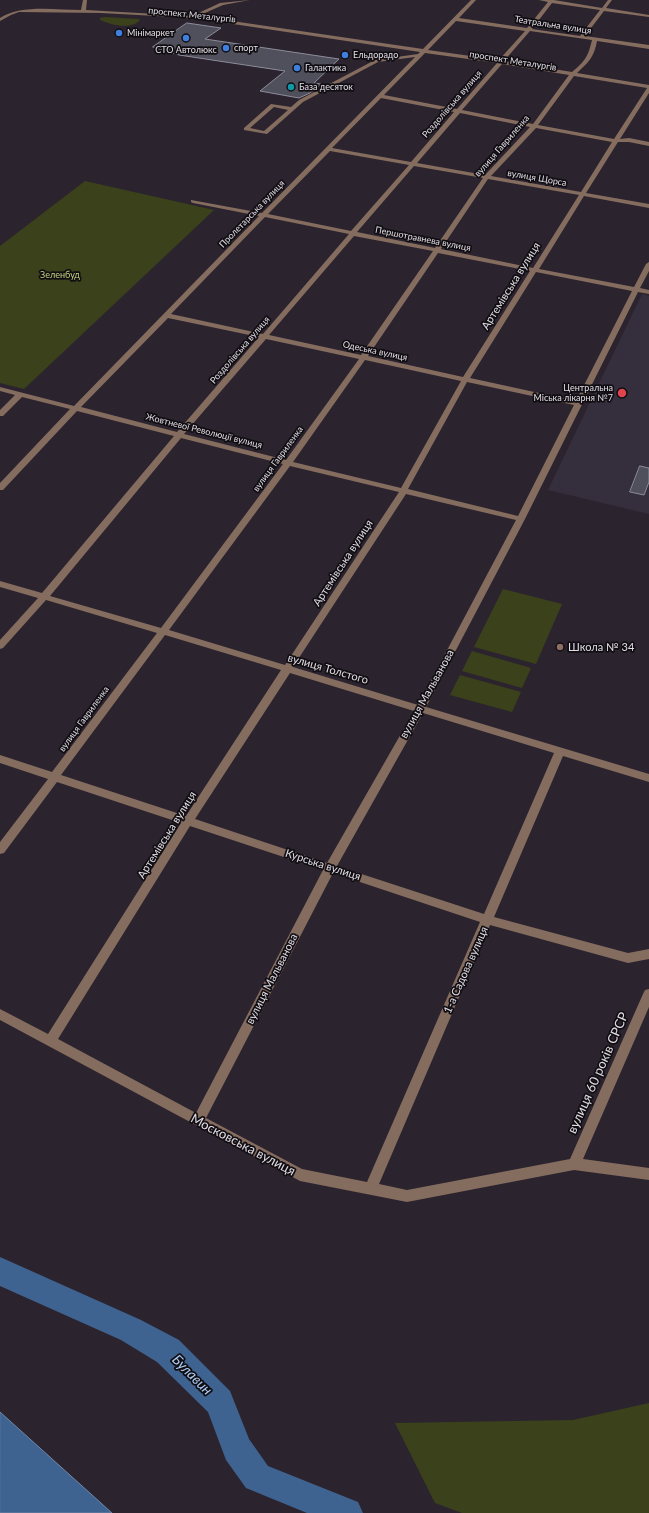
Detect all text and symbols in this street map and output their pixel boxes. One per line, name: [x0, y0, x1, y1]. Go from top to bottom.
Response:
street label: проспект Металургів: [148, 5, 236, 25]
street label: Театральна вулиця: [514, 14, 592, 36]
marker: Мінімаркет: [114, 28, 124, 38]
place label: Мінімаркет: [127, 28, 174, 38]
marker: СТО Автолюкс: [181, 33, 191, 43]
marker: спорт: [221, 43, 231, 53]
place label: спорт: [234, 43, 258, 53]
place label: СТО Автолюкс: [155, 45, 217, 55]
street label: проспект Металургів: [469, 49, 557, 73]
marker: Ельдорадо: [340, 50, 350, 60]
place label: Ельдорадо: [353, 50, 398, 60]
marker: Галактика: [292, 63, 302, 73]
place label: Галактика: [305, 63, 346, 73]
street label: Роздолівська вулиця: [420, 68, 484, 140]
marker: База десяток: [286, 82, 296, 92]
place label: База десяток: [299, 82, 353, 92]
street label: вулиця Гавриленка: [472, 113, 532, 179]
street label: вулиця Щорса: [507, 167, 567, 189]
street label: Пролетарська вулиця: [217, 178, 287, 250]
street label: Першотравнева вулиця: [374, 224, 472, 254]
street label: Артемівська вулиця: [479, 240, 543, 332]
park label: Зеленбуд: [40, 270, 80, 280]
street label: Роздолівська вулиця: [208, 314, 272, 386]
street label: Одеська вулиця: [342, 339, 408, 363]
place label: Центральна Міська лікарня №7: [533, 383, 613, 404]
marker: Центральна Міська лікарня №7: [616, 387, 628, 399]
street label: Жовтневої Революції вулиця: [145, 411, 263, 451]
street label: вулиця Гавриленка: [251, 424, 305, 494]
street label: Артемівська вулиця: [310, 517, 376, 609]
place label: Школа № 34: [568, 640, 634, 654]
marker: Школа № 34: [555, 642, 565, 652]
street label: вулиця Мальванова: [397, 647, 457, 741]
street label: вулиця Толстого: [286, 651, 370, 687]
street label: вулиця Гавриленка: [57, 684, 111, 754]
street label: Артемівська вулиця: [135, 789, 199, 881]
street label: Курська вулиця: [284, 847, 362, 883]
street label: 1-а Садова вулиця: [441, 925, 491, 1015]
street label: вулиця Мальванова: [244, 932, 300, 1026]
street label: вулиця 60 років СРСР: [564, 1010, 632, 1136]
street label: Московська вулиця: [188, 1111, 298, 1179]
water label: Булавин: [168, 1351, 216, 1399]

